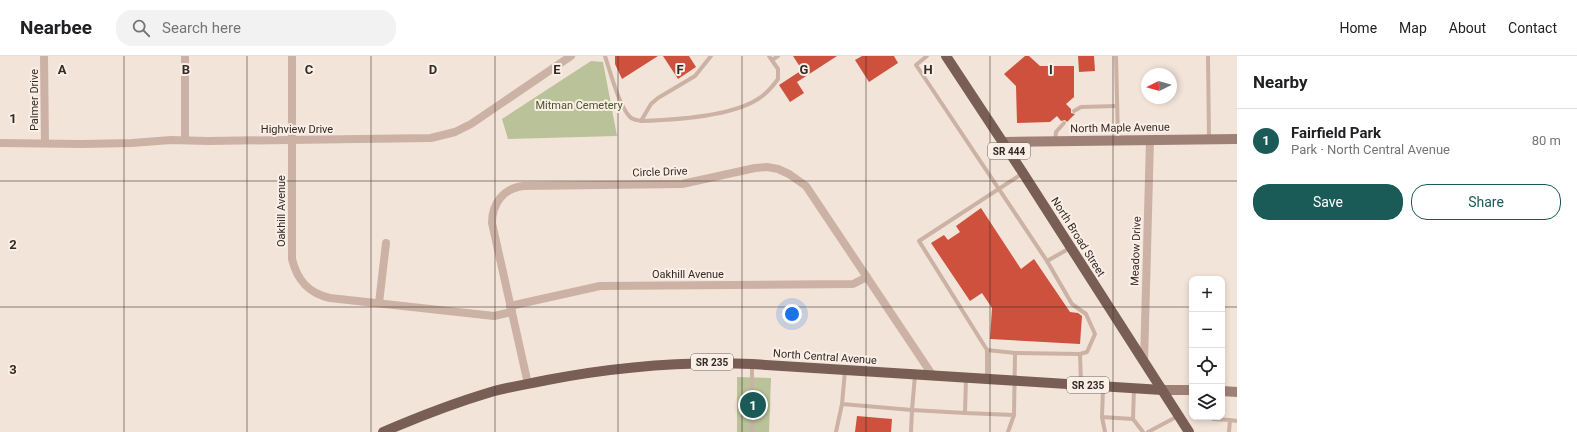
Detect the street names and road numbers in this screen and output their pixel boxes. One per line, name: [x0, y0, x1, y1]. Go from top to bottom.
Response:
street label: Palmer Drive: [28, 69, 41, 131]
street label: North Maple Avenue: [1070, 121, 1170, 135]
street label: Highview Drive: [261, 123, 333, 136]
road number: SR 444: [988, 143, 1030, 159]
street label: Circle Drive: [632, 165, 688, 179]
street label: Oakhill Avenue: [275, 175, 288, 247]
street label: North Broad Street: [1048, 195, 1108, 279]
street label: Meadow Drive: [1128, 216, 1144, 286]
street label: Oakhill Avenue: [652, 268, 724, 281]
street label: North Central Avenue: [773, 347, 878, 367]
road number: SR 235: [691, 354, 733, 370]
road number: SR 235: [1067, 377, 1109, 393]

